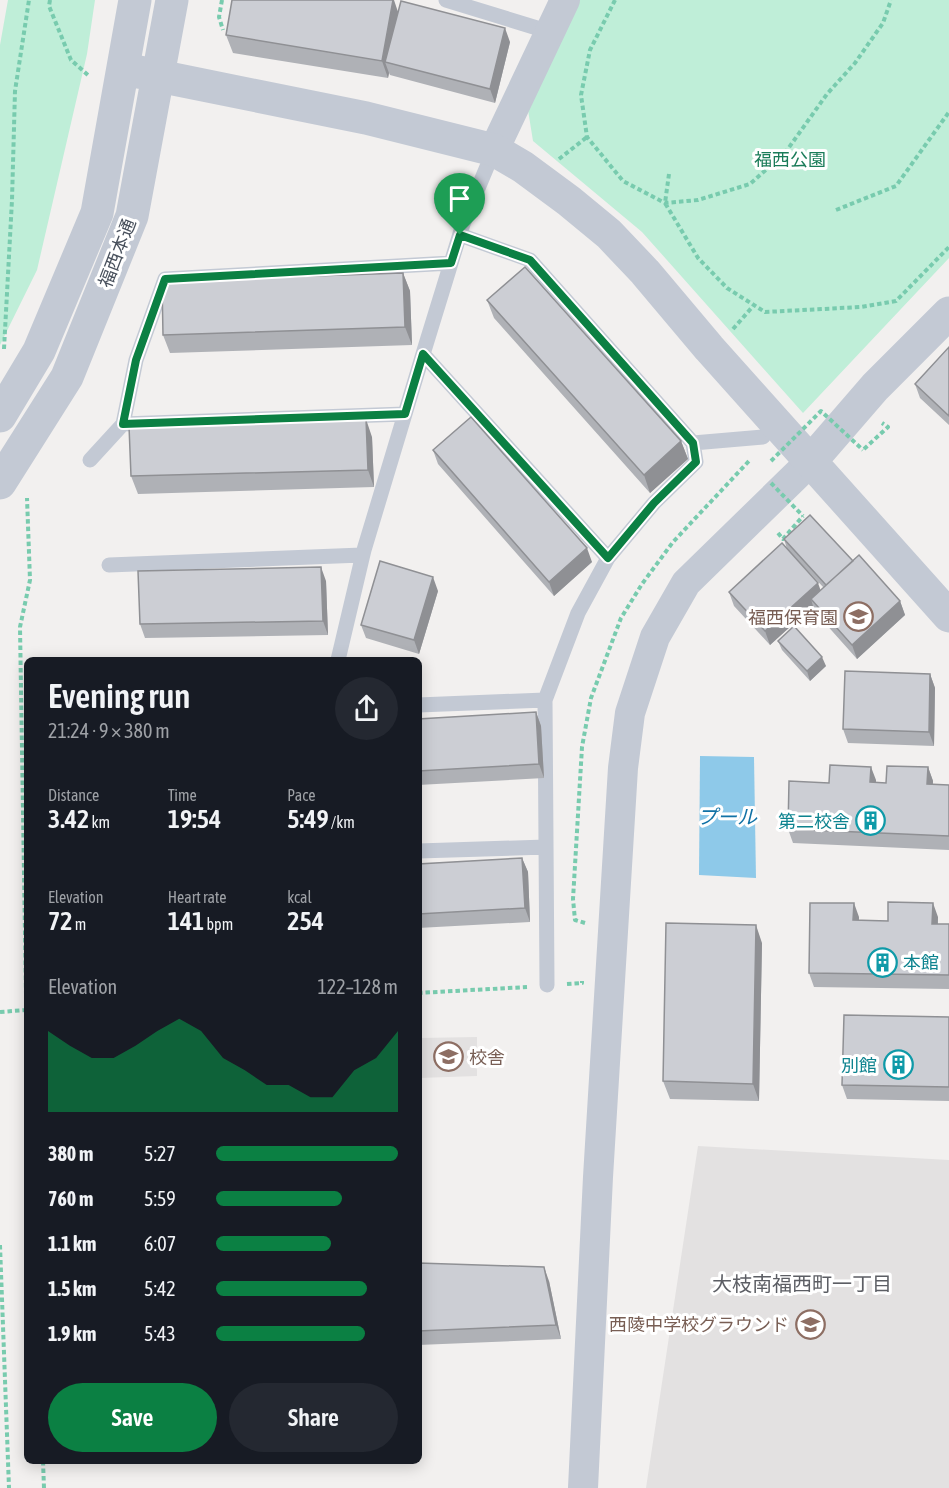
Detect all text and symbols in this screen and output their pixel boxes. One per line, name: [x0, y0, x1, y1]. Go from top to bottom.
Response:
park label: 福西公園: [754, 149, 826, 170]
pin: [434, 173, 485, 235]
icon: arrive: [443, 182, 476, 215]
street label: 福西本通: [94, 216, 140, 290]
school or university icon: 福西保育園: [843, 601, 875, 633]
place label: 福西保育園: [748, 607, 838, 628]
text: Evening run: [48, 677, 190, 715]
button: share: [335, 677, 398, 740]
text: 21:24 · 9 × 380 m: [48, 719, 170, 742]
text: Distance: [48, 786, 99, 804]
text: Time: [168, 786, 197, 804]
text: Pace: [287, 786, 315, 804]
text: 3.42: [48, 804, 89, 834]
text: 19:54: [168, 804, 221, 834]
text: 5:49: [287, 804, 329, 834]
water label: プール: [697, 805, 758, 828]
building icon: 第二校舎: [855, 805, 887, 837]
place label: 第二校舎: [778, 811, 850, 832]
text: km: [89, 813, 110, 831]
text: /km: [329, 813, 355, 831]
text: Elevation: [48, 888, 103, 906]
text: Heart rate: [168, 888, 227, 906]
text: kcal: [287, 888, 312, 906]
text: 72: [48, 906, 72, 936]
text: 141: [168, 906, 204, 936]
text: 254: [287, 906, 324, 936]
text: m: [72, 915, 86, 933]
text: bpm: [204, 915, 233, 933]
building icon: 本館: [866, 946, 898, 978]
place label: 本館: [903, 952, 939, 973]
text: Elevation: [48, 975, 117, 998]
text: 122–128 m: [317, 975, 398, 998]
school or university icon: 校舎: [432, 1041, 464, 1073]
place label: 校舎: [469, 1047, 505, 1068]
building icon: 別館: [882, 1049, 914, 1081]
place label: 別館: [841, 1055, 877, 1076]
text: 380 m: [48, 1142, 93, 1165]
text: 5:27: [144, 1142, 176, 1165]
text: 760 m: [48, 1187, 93, 1210]
text: 5:59: [144, 1187, 176, 1210]
text: 1.1 km: [48, 1232, 96, 1255]
text: 6:07: [144, 1232, 176, 1255]
district label: 大枝南福西町一丁目: [712, 1272, 892, 1295]
text: 1.5 km: [48, 1277, 96, 1300]
text: 5:42: [144, 1277, 176, 1300]
school or university icon: 西陵中学校グラウンド: [794, 1308, 826, 1340]
place label: 西陵中学校グラウンド: [609, 1314, 789, 1335]
text: 1.9 km: [48, 1322, 96, 1345]
text: 5:43: [144, 1322, 176, 1345]
button: Save: [48, 1383, 217, 1452]
button: Share: [229, 1383, 398, 1452]

